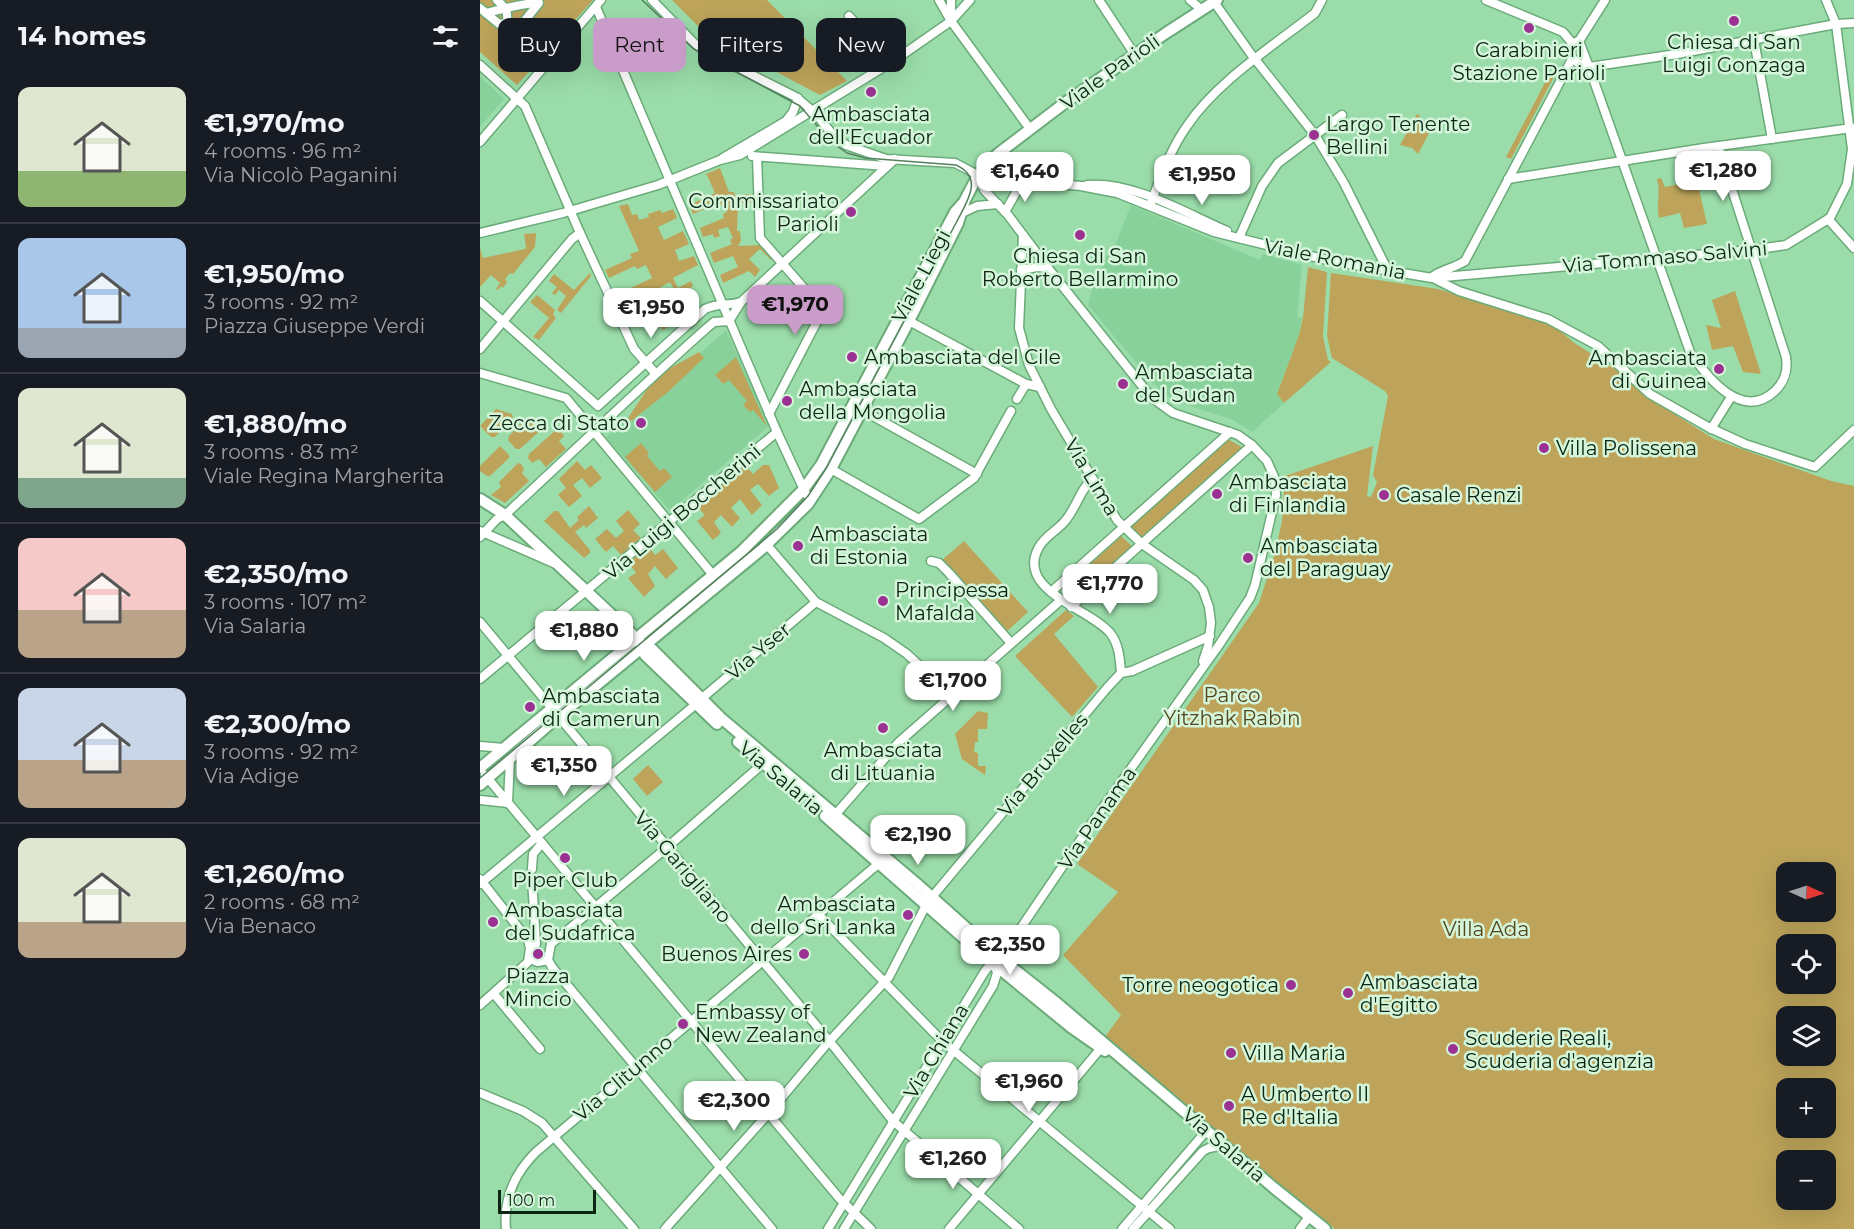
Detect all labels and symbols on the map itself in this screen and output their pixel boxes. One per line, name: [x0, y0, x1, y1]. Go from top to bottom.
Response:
marker: Chiesa di San Luigi Gonzaga: [1727, 14, 1741, 28]
marker: Carabinieri Stazione Parioli: [1522, 21, 1536, 35]
street label: Viale Parioli: [1056, 29, 1164, 115]
place label: Chiesa di San Luigi Gonzaga: [1662, 30, 1806, 77]
place label: Carabinieri Stazione Parioli: [1452, 38, 1606, 85]
marker: Ambasciata dell’Ecuador: [864, 85, 878, 99]
place label: Ambasciata dell’Ecuador: [809, 102, 933, 149]
place label: Largo Tenente Bellini: [1326, 112, 1470, 159]
marker: Largo Tenente Bellini: [1307, 128, 1321, 142]
pin: €1,280: [1674, 151, 1772, 202]
pin: €1,640: [976, 152, 1074, 203]
pin: €1,950: [1153, 155, 1251, 206]
place label: Commissariato Parioli: [688, 189, 839, 236]
marker: Commissariato Parioli: [844, 205, 858, 219]
street label: Viale Liegi: [887, 225, 955, 327]
marker: Chiesa di San Roberto Bellarmino: [1073, 228, 1087, 242]
street label: Viale Romania: [1262, 233, 1408, 285]
street label: Via Tommaso Salvini: [1562, 236, 1768, 278]
place label: Chiesa di San Roberto Bellarmino: [982, 244, 1178, 291]
pin: €1,970: [746, 285, 844, 336]
pin: €1,950: [602, 288, 700, 339]
place label: Ambasciata del Cile: [864, 345, 1061, 369]
place label: Ambasciata di Guinea: [1589, 346, 1707, 393]
marker: Ambasciata del Cile: [845, 350, 859, 364]
place label: Ambasciata del Sudan: [1135, 360, 1253, 407]
marker: Ambasciata di Guinea: [1712, 362, 1726, 376]
place label: Ambasciata della Mongolia: [799, 377, 946, 424]
marker: Ambasciata del Sudan: [1116, 377, 1130, 391]
marker: Ambasciata della Mongolia: [780, 394, 794, 408]
place label: Zecca di Stato: [489, 411, 629, 435]
marker: Zecca di Stato: [634, 416, 648, 430]
street label: Via Lima: [1060, 434, 1124, 520]
place label: Villa Polissena: [1556, 436, 1697, 460]
street label: Via Luigi Boccherini: [598, 439, 766, 585]
marker: Villa Polissena: [1537, 441, 1551, 455]
place label: Ambasciata di Finlandia: [1229, 470, 1347, 517]
place label: Casale Renzi: [1396, 483, 1522, 507]
marker: Ambasciata di Finlandia: [1210, 487, 1224, 501]
marker: Casale Renzi: [1377, 488, 1391, 502]
place label: Ambasciata di Estonia: [810, 522, 928, 569]
place label: Ambasciata del Paraguay: [1260, 534, 1391, 581]
marker: Ambasciata di Estonia: [791, 539, 805, 553]
marker: Ambasciata del Paraguay: [1241, 551, 1255, 565]
pin: €1,770: [1061, 564, 1159, 615]
place label: Principessa Mafalda: [895, 578, 1009, 625]
marker: Principessa Mafalda: [876, 594, 890, 608]
pin: €1,880: [535, 611, 633, 662]
street label: Via Yser: [721, 617, 795, 685]
pin: €1,700: [904, 661, 1002, 712]
park label: Parco Yitzhak Rabin: [1163, 683, 1301, 730]
place label: Ambasciata di Camerun: [542, 684, 660, 731]
marker: Ambasciata di Camerun: [523, 700, 537, 714]
street label: Via Bruxelles: [993, 708, 1093, 822]
marker: Ambasciata di Lituania: [876, 721, 890, 735]
street label: Via Salaria: [734, 736, 828, 820]
place label: Ambasciata di Lituania: [824, 738, 942, 785]
pin: €1,350: [515, 746, 613, 797]
street label: Via Panama: [1053, 762, 1141, 874]
street label: Via Garigliano: [629, 806, 737, 928]
pin: €2,190: [869, 815, 967, 866]
marker: Piper Club: [558, 851, 572, 865]
north arrow: [1776, 862, 1836, 922]
place label: Piper Club: [512, 868, 618, 892]
place label: Ambasciata dello Sri Lanka: [750, 892, 896, 939]
place label: Ambasciata del Sudafrica: [505, 898, 635, 945]
marker: Ambasciata dello Sri Lanka: [901, 908, 915, 922]
marker: Ambasciata del Sudafrica: [486, 915, 500, 929]
park label: Villa Ada: [1443, 917, 1529, 941]
pin: €2,350: [961, 925, 1059, 976]
place label: Buenos Aires: [661, 942, 792, 966]
marker: Piazza Mincio: [531, 947, 545, 961]
marker: Buenos Aires: [797, 947, 811, 961]
place label: Piazza Mincio: [504, 964, 572, 1011]
place label: Ambasciata d'Egitto: [1360, 970, 1478, 1017]
place label: Torre neogotica: [1122, 973, 1279, 997]
marker: Torre neogotica: [1284, 978, 1298, 992]
marker: Ambasciata d'Egitto: [1341, 986, 1355, 1000]
street label: Via Chiana: [898, 999, 974, 1103]
place label: Embassy of New Zealand: [695, 1000, 827, 1047]
marker: Embassy of New Zealand: [676, 1017, 690, 1031]
place label: Scuderie Reali, Scuderia d'agenzia: [1465, 1026, 1654, 1073]
street label: Via Clitunno: [569, 1030, 677, 1126]
place label: Villa Maria: [1243, 1041, 1346, 1065]
marker: Scuderie Reali, Scuderia d'agenzia: [1446, 1042, 1460, 1056]
marker: Villa Maria: [1224, 1046, 1238, 1060]
pin: €1,960: [980, 1062, 1078, 1113]
pin: €2,300: [685, 1081, 783, 1132]
place label: A Umberto II Re d'Italia: [1241, 1082, 1369, 1129]
marker: A Umberto II Re d'Italia: [1222, 1099, 1236, 1113]
street label: Via Salaria: [1178, 1102, 1270, 1188]
pin: €1,260: [904, 1139, 1002, 1190]
scale bar: [498, 1187, 596, 1214]

